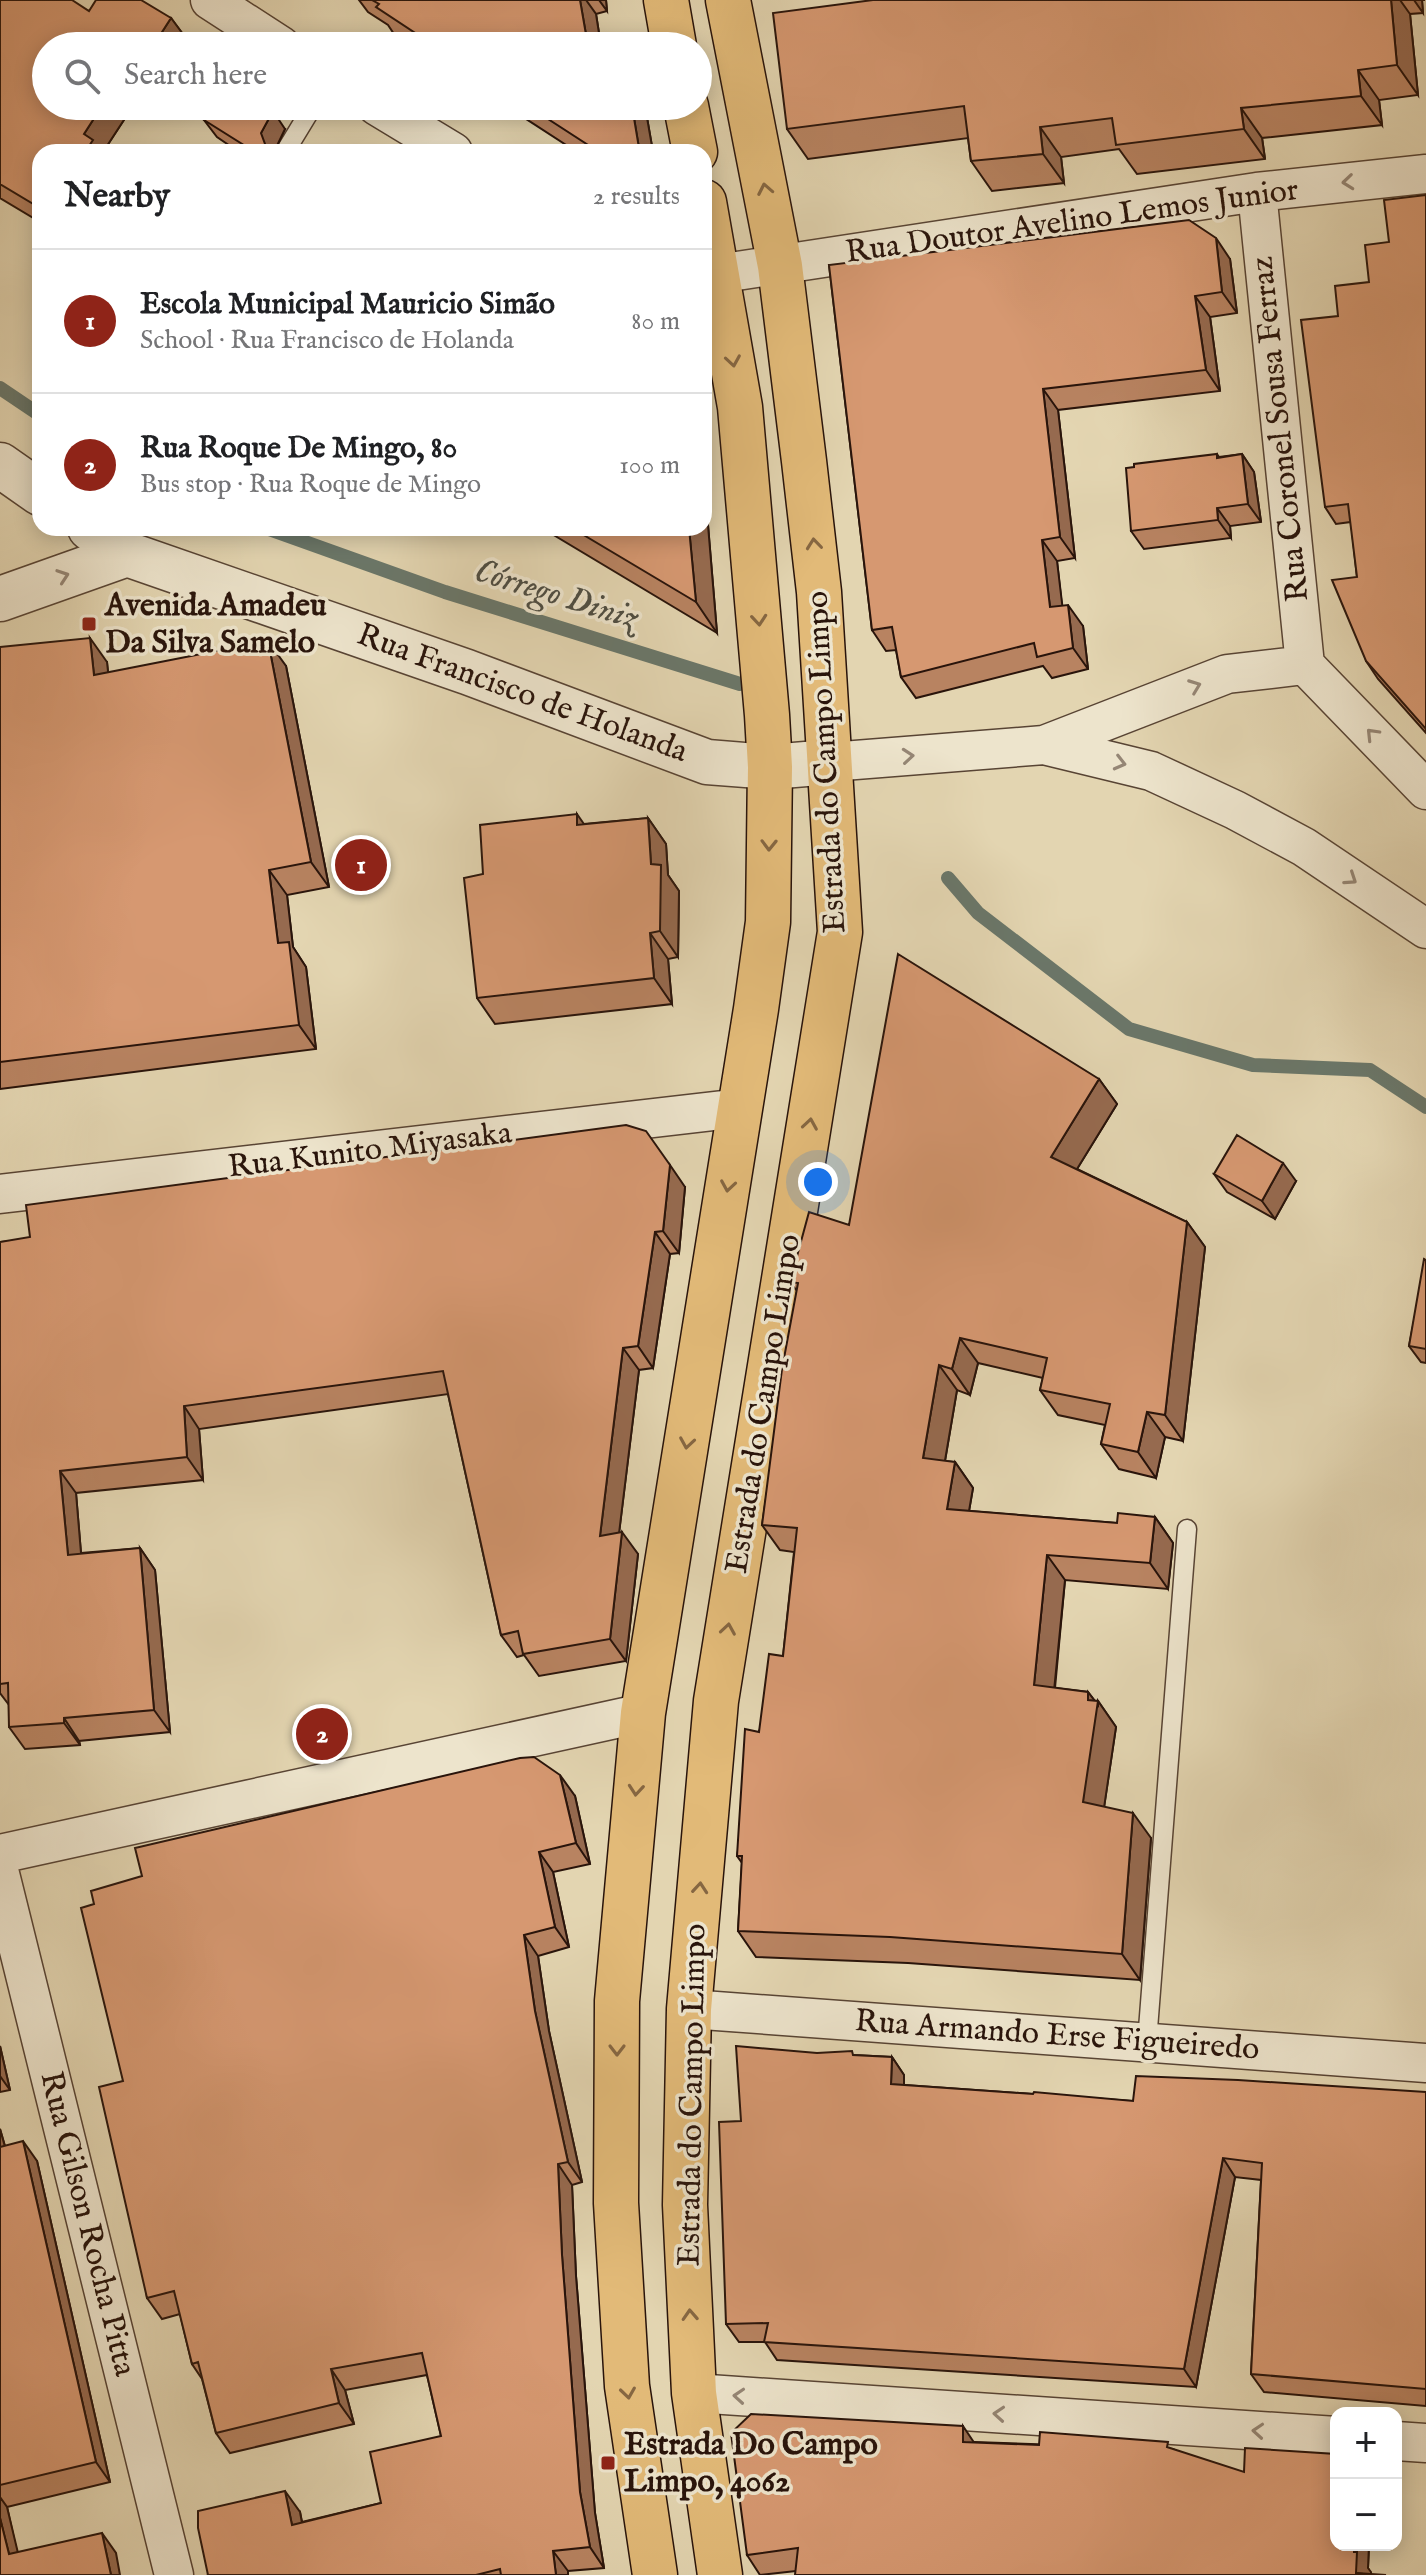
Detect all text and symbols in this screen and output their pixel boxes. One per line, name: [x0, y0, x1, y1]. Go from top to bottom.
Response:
search box: [32, 32, 712, 120]
icon: search: [60, 54, 104, 98]
text: Search here: [124, 57, 267, 95]
street label: Rua Doutor Avelino Lemos Junior: [843, 170, 1301, 274]
one-way arrow: [1342, 174, 1355, 191]
text: Nearby: [64, 175, 170, 218]
text: 2 results: [593, 180, 680, 213]
one-way arrow: [757, 182, 774, 196]
street label: Rua Coronel Sousa Ferraz: [1242, 254, 1320, 604]
text: Escola Municipal Mauricio Simão: [140, 286, 555, 324]
text: 1: [85, 305, 95, 338]
text: 80 m: [631, 305, 680, 338]
text: School · Rua Francisco de Holanda: [140, 324, 514, 357]
one-way arrow: [723, 354, 740, 368]
text: Rua Roque De Mingo, 80: [140, 430, 457, 468]
text: 2: [84, 449, 96, 482]
text: 100 m: [619, 449, 680, 482]
text: Bus stop · Rua Roque de Mingo: [140, 468, 481, 501]
one-way arrow: [805, 537, 822, 550]
water label: Córrego Diniz: [469, 550, 646, 641]
one-way arrow: [56, 570, 70, 586]
place label: Avenida Amadeu Da Silva Samelo: [103, 586, 327, 664]
street label: Estrada do Campo Limpo: [798, 590, 856, 934]
one-way arrow: [750, 614, 767, 627]
marker: Avenida Amadeu Da Silva Samelo: [80, 615, 98, 633]
street label: Rua Francisco de Holanda: [351, 615, 693, 773]
one-way arrow: [1187, 679, 1201, 696]
one-way arrow: [1366, 729, 1381, 743]
one-way arrow: [902, 748, 915, 765]
one-way arrow: [1113, 754, 1126, 771]
pin: 1: [335, 835, 387, 895]
one-way arrow: [760, 839, 778, 852]
one-way arrow: [1343, 869, 1357, 884]
street label: Rua Kunito Miyasaka: [226, 1113, 514, 1189]
one-way arrow: [800, 1117, 817, 1131]
your location: [798, 1162, 838, 1202]
one-way arrow: [720, 1179, 737, 1193]
street label: Estrada do Campo Limpo: [717, 1232, 811, 1576]
one-way arrow: [679, 1436, 696, 1450]
one-way arrow: [719, 1623, 736, 1636]
pin: 2: [296, 1704, 348, 1764]
one-way arrow: [628, 1784, 645, 1797]
one-way arrow: [691, 1881, 708, 1894]
street label: Estrada do Campo Limpo: [670, 1923, 716, 2267]
street label: Rua Armando Erse Figueiredo: [853, 2001, 1261, 2071]
one-way arrow: [608, 2044, 626, 2057]
street label: Rua Gilson Rocha Pitta: [29, 2067, 145, 2381]
one-way arrow: [682, 2308, 699, 2321]
one-way arrow: [620, 2387, 637, 2400]
one-way arrow: [732, 2388, 745, 2405]
one-way arrow: [992, 2406, 1005, 2423]
map controls: [1330, 2407, 1402, 2551]
button: +: [1330, 2407, 1402, 2479]
one-way arrow: [1251, 2423, 1264, 2440]
place label: Estrada Do Campo Limpo, 4062: [624, 2425, 878, 2503]
marker: Estrada Do Campo Limpo, 4062: [599, 2454, 617, 2472]
button: −: [1330, 2479, 1402, 2551]

